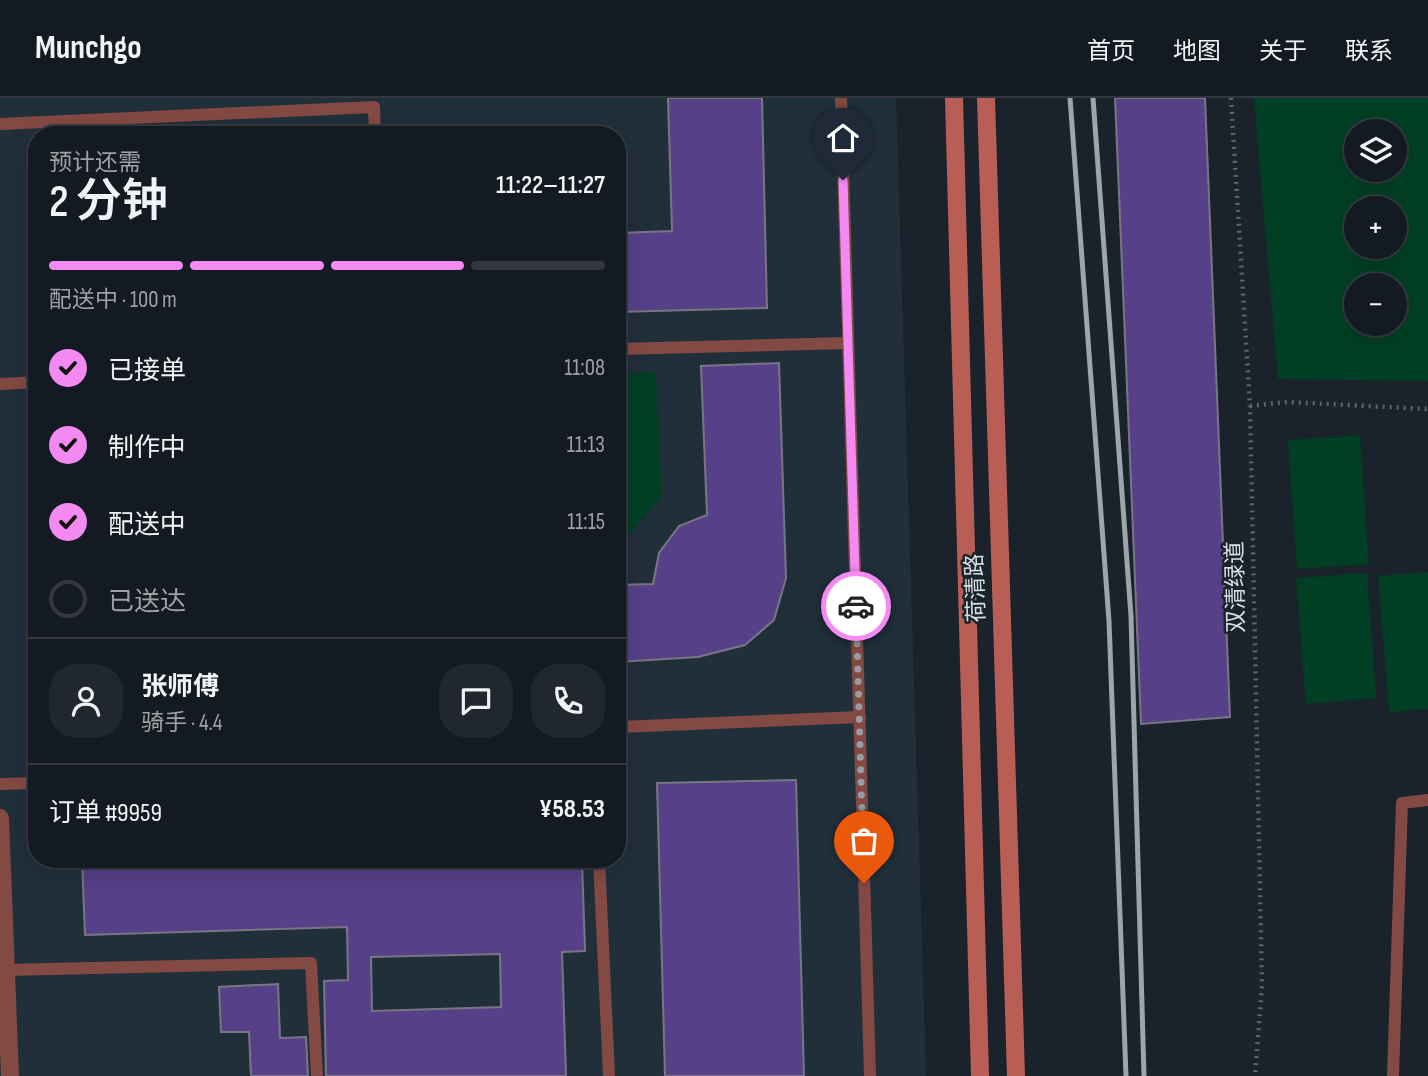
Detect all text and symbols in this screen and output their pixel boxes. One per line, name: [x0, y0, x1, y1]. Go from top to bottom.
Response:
text: Munchgo: [35, 28, 142, 68]
text: 首页: [1087, 37, 1135, 66]
text: 地图: [1173, 37, 1221, 66]
text: 关于: [1259, 37, 1307, 66]
text: 联系: [1345, 37, 1393, 66]
pin: [813, 108, 873, 180]
icon: home: [824, 119, 862, 157]
map controls: [1344, 119, 1407, 336]
button: layers: [1344, 119, 1407, 182]
text: 预计还需: [49, 149, 141, 177]
text: 11:22–11:27: [496, 170, 605, 201]
text: 2 分钟: [49, 175, 168, 230]
button: +: [1344, 196, 1407, 259]
button: −: [1344, 273, 1407, 336]
text: 配送中 · 100 m: [49, 286, 177, 314]
icon: check: [49, 349, 87, 387]
text: 11:08: [564, 354, 605, 382]
text: 已接单: [108, 356, 186, 387]
icon: check: [49, 426, 87, 464]
text: 11:13: [567, 431, 605, 459]
text: 制作中: [108, 433, 186, 464]
icon: check: [49, 503, 87, 541]
text: 11:15: [567, 508, 605, 536]
text: 配送中: [108, 510, 186, 541]
street label: 双清绿道: [1221, 541, 1251, 633]
street label: 荷清路: [961, 553, 991, 623]
courier: [821, 571, 891, 641]
text: 已送达: [108, 587, 186, 618]
icon: car: [837, 587, 875, 625]
button: person: [49, 664, 123, 738]
button: chat: [439, 664, 513, 738]
button: phone: [531, 664, 605, 738]
text: 张师傅: [141, 672, 219, 703]
text: 骑手 · 4.4: [141, 709, 222, 737]
text: ¥58.53: [539, 794, 605, 825]
text: 订单 #9959: [49, 798, 162, 829]
pin: [834, 811, 894, 883]
icon: bag: [845, 822, 883, 860]

